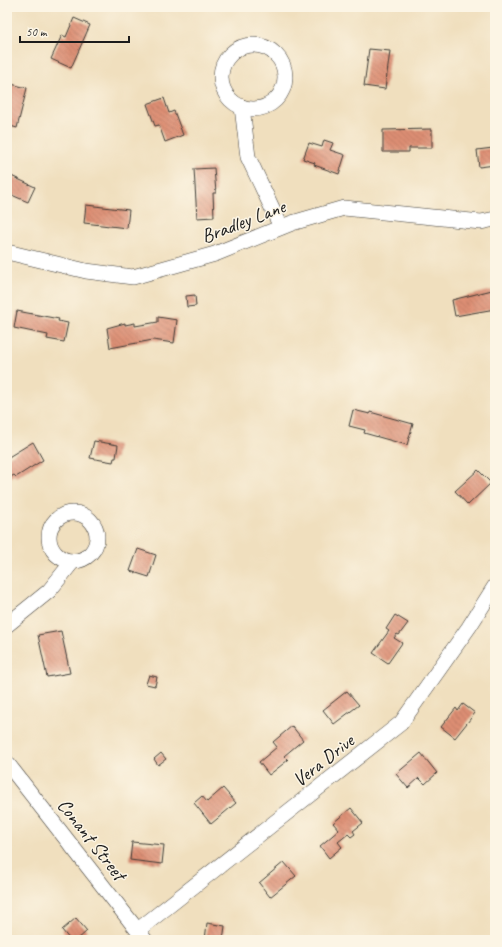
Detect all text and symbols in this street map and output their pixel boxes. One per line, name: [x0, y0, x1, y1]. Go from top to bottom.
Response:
scale bar: [20, 18, 129, 44]
text: 50 m: [26, 24, 48, 40]
street label: Bradley Lane: [198, 194, 290, 249]
street label: Vera Drive: [287, 728, 360, 792]
street label: Conant Street: [52, 793, 134, 888]

